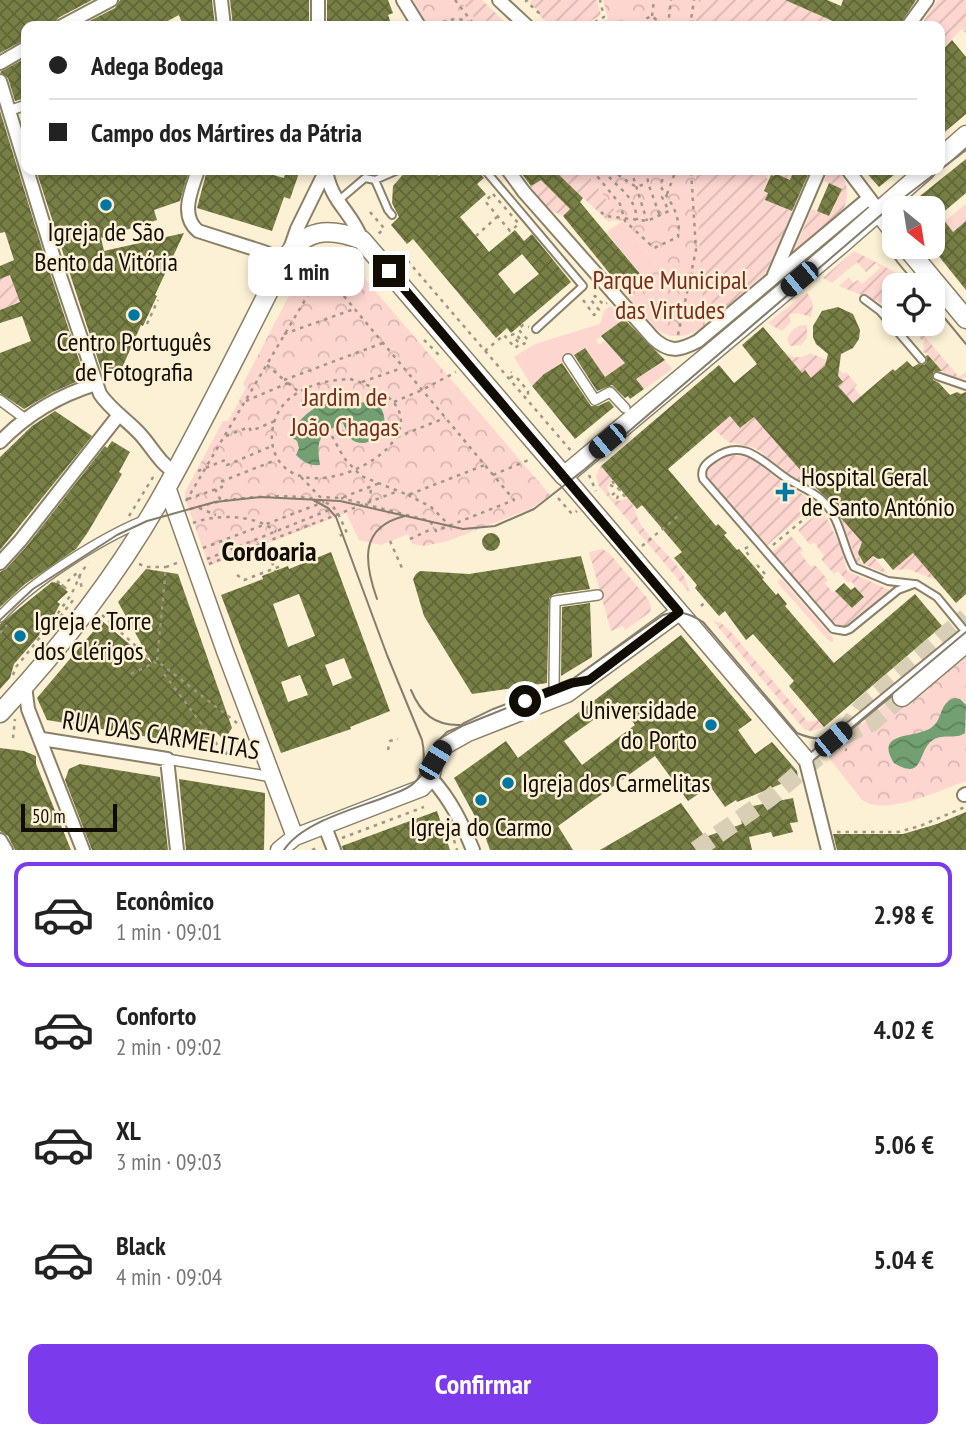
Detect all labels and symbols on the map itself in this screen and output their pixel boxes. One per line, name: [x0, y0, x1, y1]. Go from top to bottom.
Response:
north arrow: [882, 196, 945, 259]
marker: Igreja de São Bento da Vitória: [98, 197, 114, 213]
place label: Igreja de São Bento da Vitória: [34, 215, 178, 278]
callout: 1 min: [249, 246, 364, 296]
route end: [373, 255, 405, 287]
car: [777, 257, 822, 301]
park label: Parque Municipal das Virtudes: [593, 263, 747, 326]
marker: Centro Português de Fotografia: [126, 307, 142, 323]
place label: Centro Português de Fotografia: [57, 325, 211, 388]
park label: Jardim de João Chagas: [290, 380, 399, 443]
car: [585, 419, 630, 463]
place label: Hospital Geral de Santo António: [801, 460, 955, 523]
marker: Hospital Geral de Santo António: [775, 482, 795, 502]
district label: Cordoaria: [221, 532, 317, 569]
place label: Igreja e Torre dos Clérigos: [34, 604, 151, 667]
marker: Igreja e Torre dos Clérigos: [12, 628, 28, 644]
route start: [509, 685, 541, 717]
place label: Universidade do Porto: [580, 693, 697, 756]
street label: RUA DAS CARMELITAS: [60, 703, 262, 766]
marker: Universidade do Porto: [703, 717, 719, 733]
car: [811, 718, 856, 760]
car: [416, 737, 455, 783]
place label: Igreja dos Carmelitas: [522, 766, 710, 799]
marker: Igreja dos Carmelitas: [500, 775, 516, 791]
marker: Igreja do Carmo: [473, 792, 489, 808]
scale bar: [21, 801, 117, 833]
place label: Igreja do Carmo: [410, 810, 552, 843]

